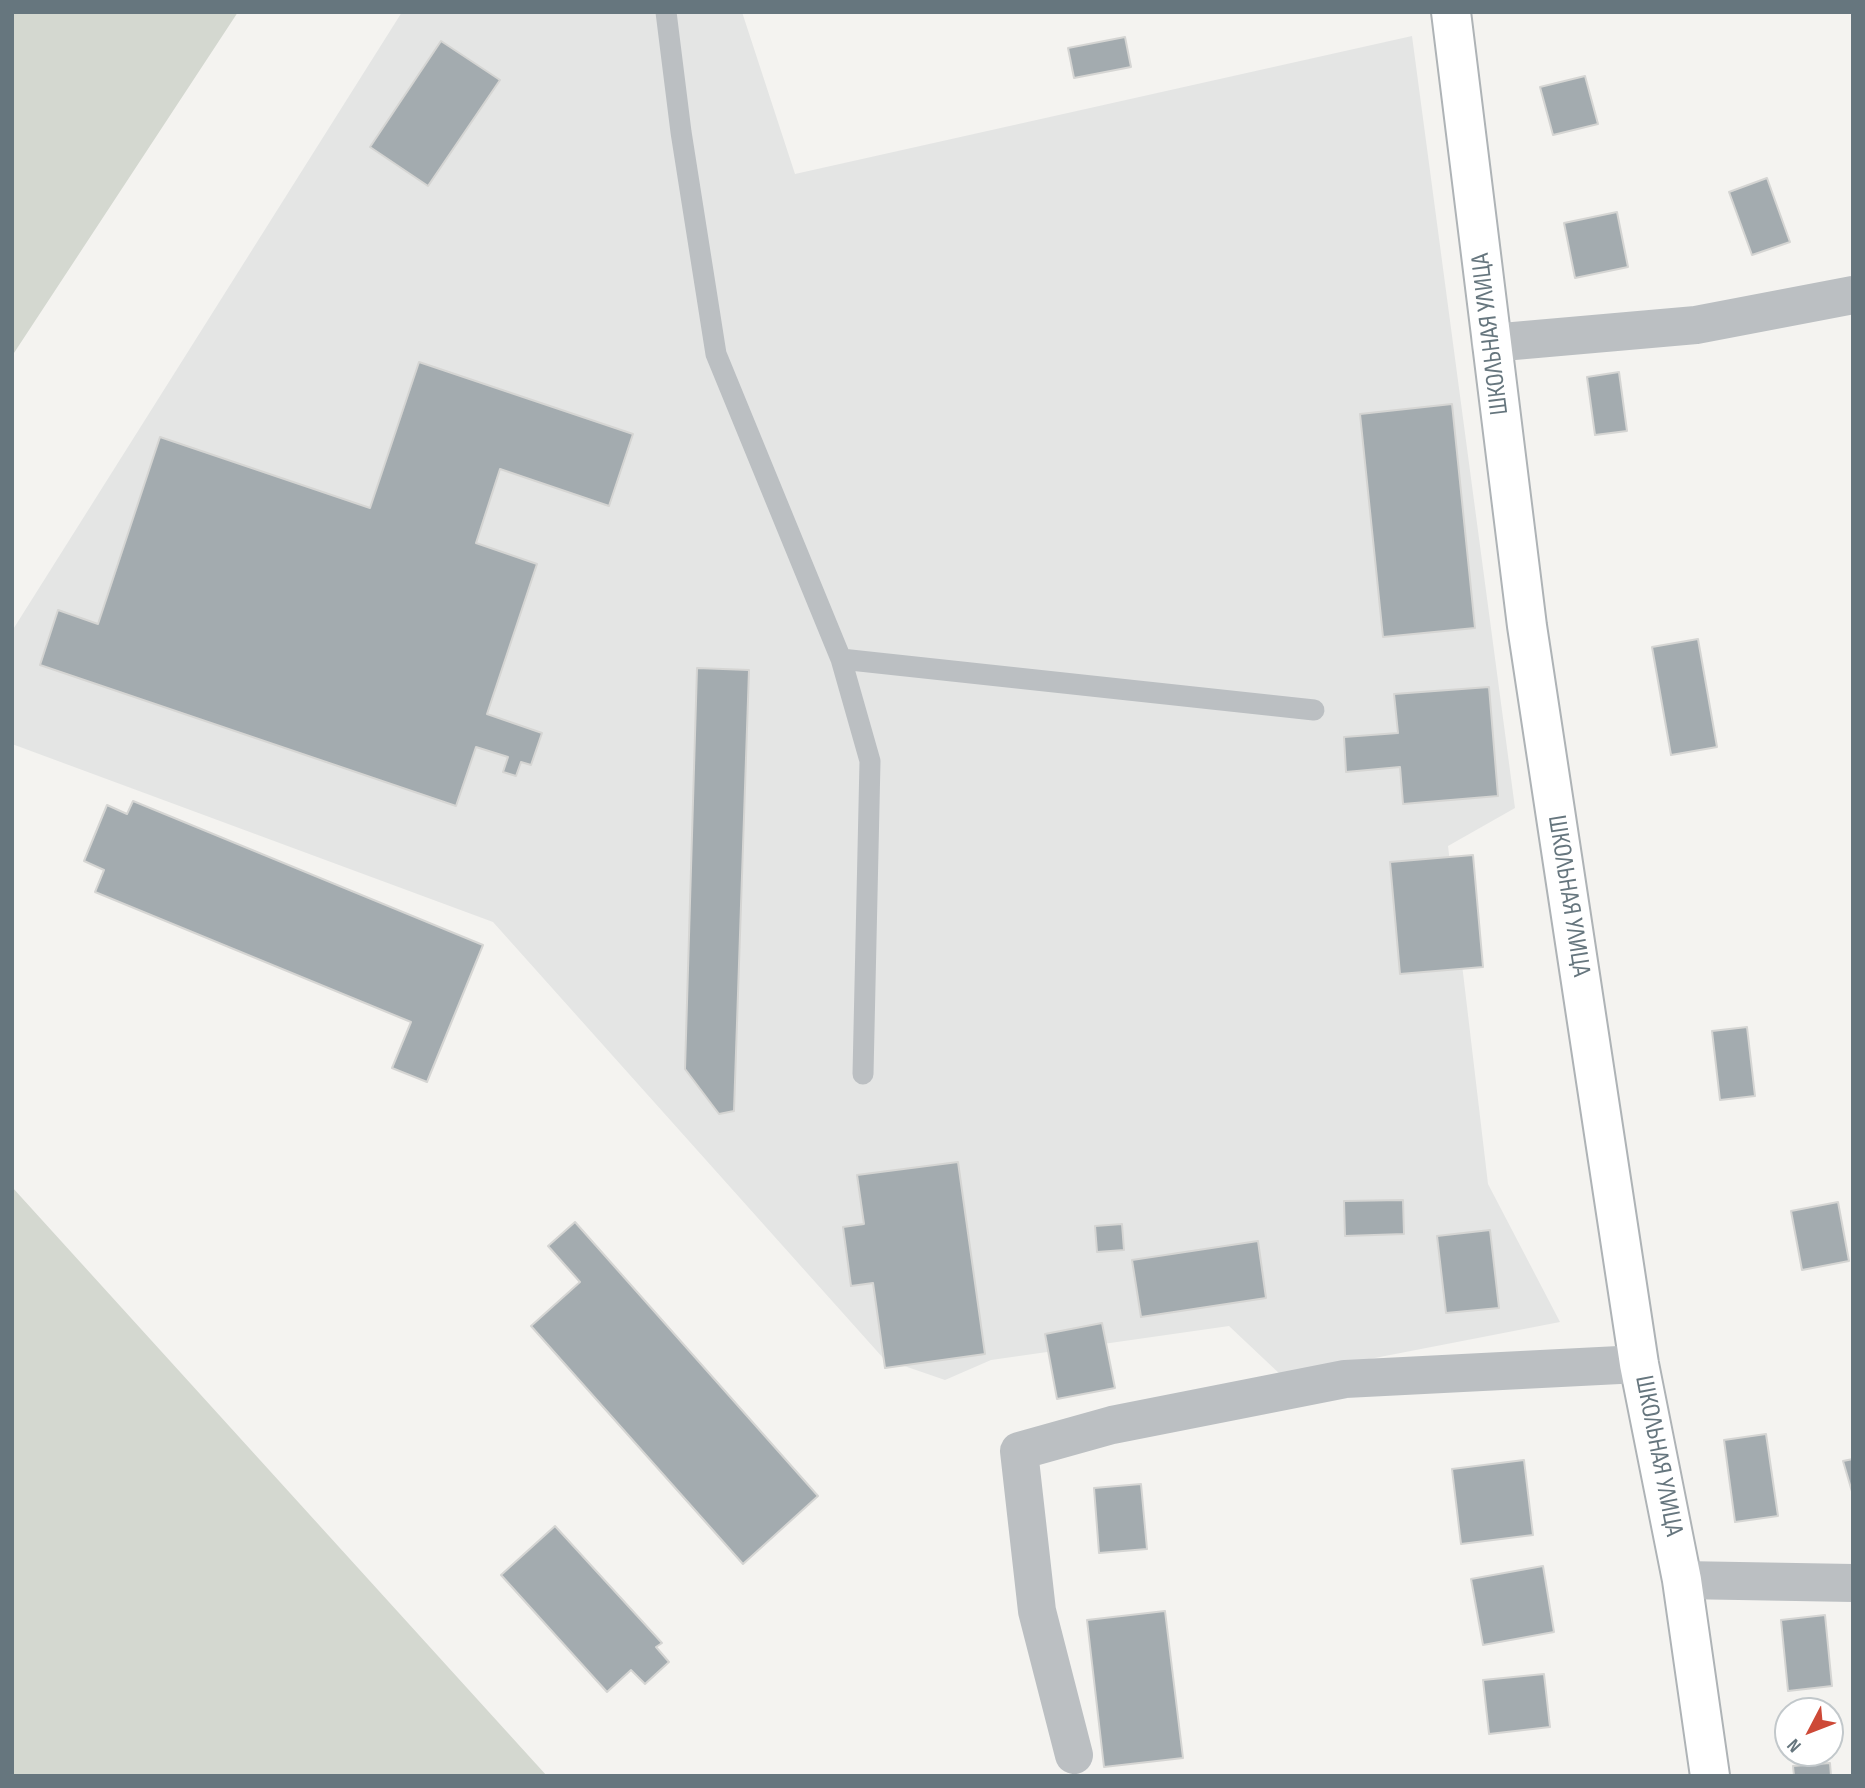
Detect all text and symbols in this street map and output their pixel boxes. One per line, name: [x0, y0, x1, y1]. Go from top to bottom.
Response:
street label: ШКОЛЬНАЯ УЛИЦА: [1466, 251, 1516, 417]
street label: ШКОЛЬНАЯ УЛИЦА: [1540, 813, 1596, 979]
street label: ШКОЛЬНАЯ УЛИЦА: [1627, 1373, 1689, 1539]
north arrow: [1774, 1697, 1844, 1767]
text: N: [1783, 1734, 1806, 1757]

